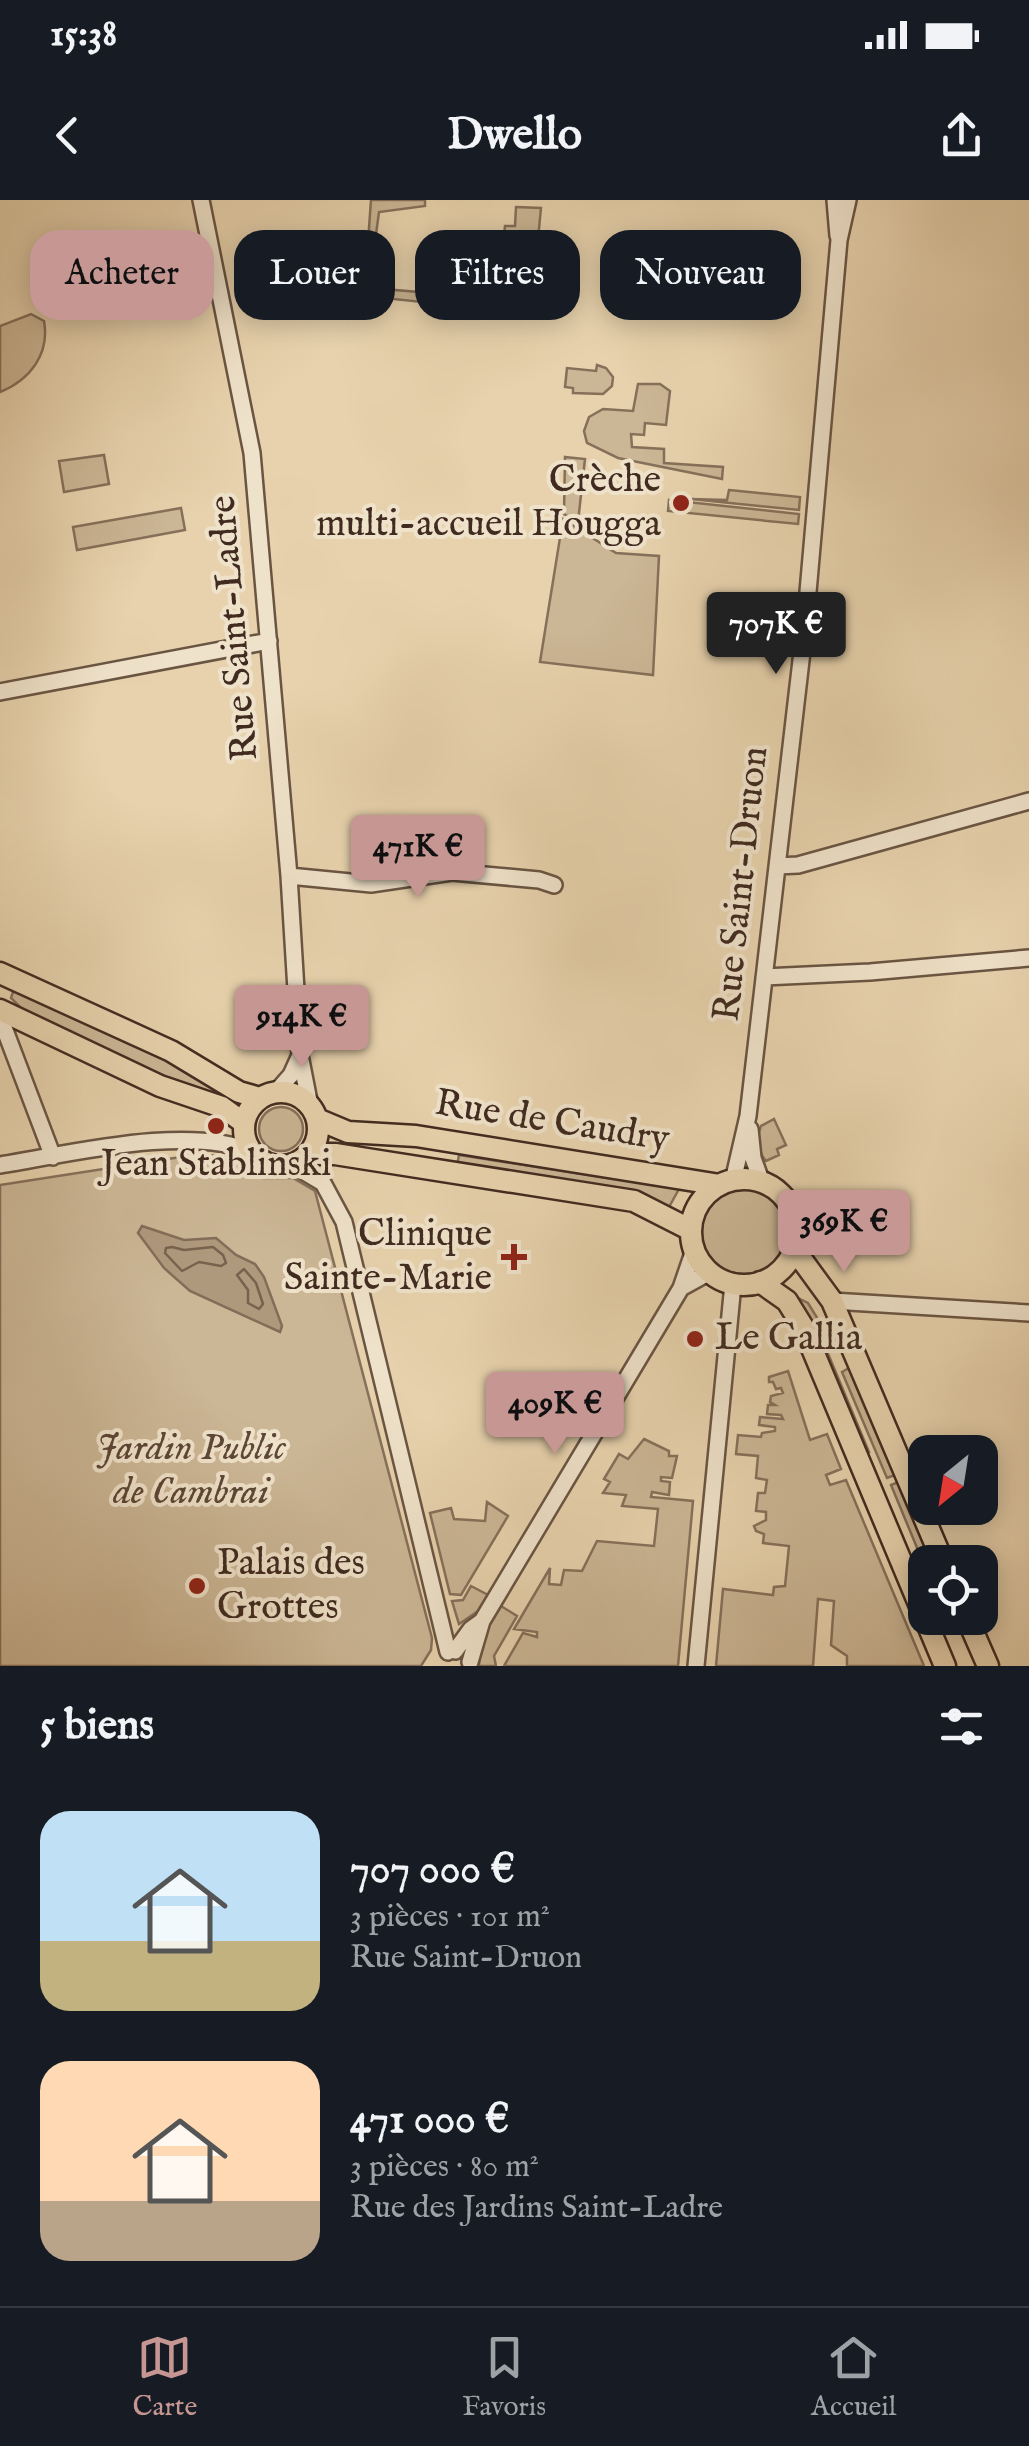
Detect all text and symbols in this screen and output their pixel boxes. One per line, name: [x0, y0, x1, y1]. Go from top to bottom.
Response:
text: 15:38: [50, 11, 117, 59]
text: Dwello: [447, 107, 582, 164]
icon: back: [40, 108, 95, 163]
icon: share: [934, 108, 989, 163]
chip: Acheter: [30, 230, 214, 320]
chip: Louer: [234, 230, 395, 320]
chip: Filtres: [415, 230, 580, 320]
chip: Nouveau: [600, 230, 801, 320]
place label: Crèche multi-accueil Hougga: [316, 457, 662, 549]
marker: Crèche multi-accueil Hougga: [670, 492, 692, 514]
street label: Rue Saint-Ladre: [199, 493, 271, 763]
pin: 707K €: [695, 592, 857, 677]
text: 707K €: [729, 604, 823, 645]
street label: Rue Saint-Druon: [704, 744, 780, 1024]
pin: 471K €: [337, 815, 499, 900]
text: 471K €: [373, 827, 463, 868]
pin: 914K €: [221, 985, 383, 1070]
text: 914K €: [257, 997, 347, 1038]
street label: Rue de Caudry: [432, 1080, 673, 1164]
marker: Jean Stablinski: [205, 1115, 227, 1137]
place label: Jean Stablinski: [97, 1141, 331, 1189]
pin: 369K €: [763, 1190, 925, 1275]
text: 369K €: [800, 1202, 888, 1243]
place label: Clinique Sainte-Marie: [284, 1211, 492, 1303]
marker: Clinique Sainte-Marie: [501, 1244, 527, 1270]
place label: Le Gallia: [715, 1315, 863, 1363]
marker: Le Gallia: [684, 1328, 706, 1350]
pin: 409K €: [474, 1372, 636, 1457]
text: 409K €: [508, 1384, 602, 1425]
park label: Jardin Public de Cambrai: [96, 1425, 286, 1517]
north arrow: [908, 1435, 998, 1525]
map controls: [908, 1435, 998, 1635]
place label: Palais des Grottes: [217, 1540, 365, 1632]
button: locate: [908, 1545, 998, 1635]
marker: Palais des Grottes: [186, 1575, 208, 1597]
icon: filters: [934, 1699, 989, 1754]
text: 5 biens: [40, 1700, 154, 1753]
text: 707 000 €: [350, 1844, 515, 1897]
icon: home: [120, 1851, 240, 1971]
text: 3 pièces · 101 m²: [350, 1897, 550, 1938]
text: Rue Saint-Druon: [350, 1938, 582, 1979]
text: 471 000 €: [350, 2094, 509, 2147]
icon: home: [120, 2101, 240, 2221]
text: 3 pièces · 80 m²: [350, 2147, 539, 2188]
text: Rue des Jardins Saint-Ladre: [350, 2188, 723, 2229]
tab: Carte: [132, 2330, 197, 2425]
tab: Favoris: [462, 2330, 546, 2425]
tab: Accueil: [811, 2330, 897, 2425]

